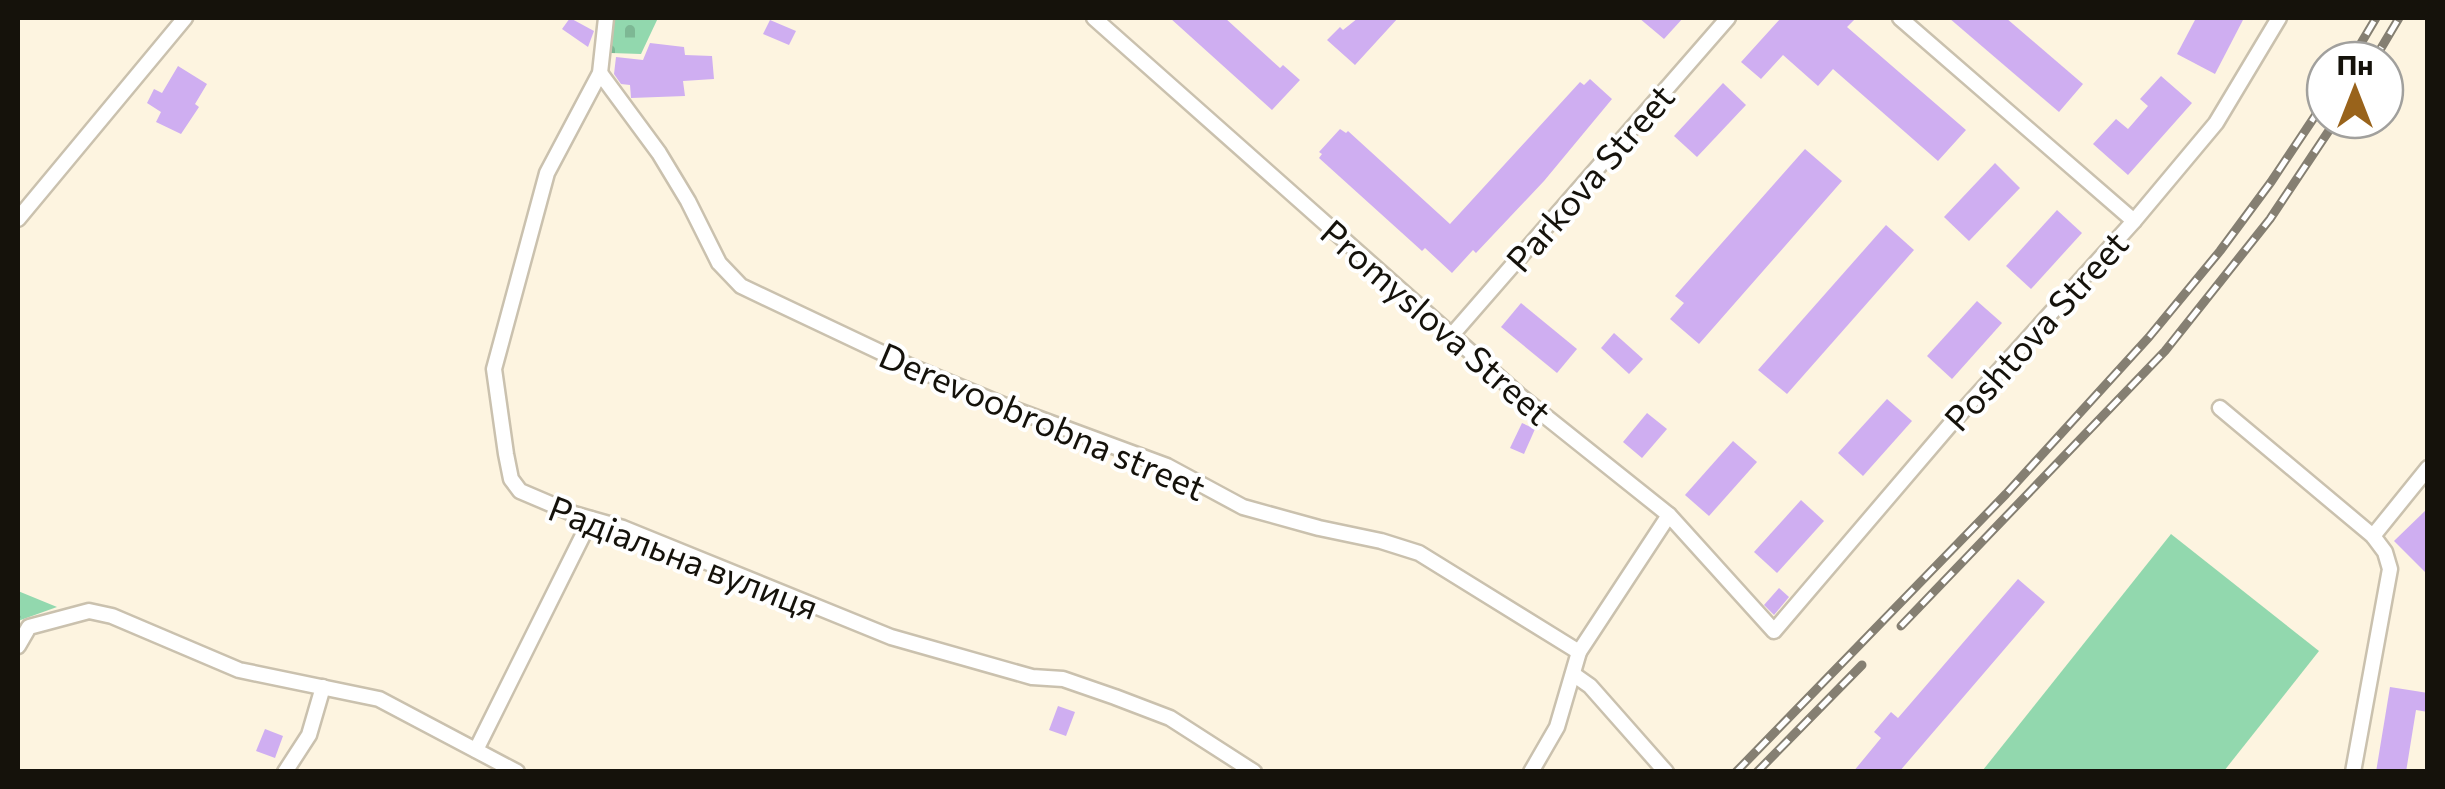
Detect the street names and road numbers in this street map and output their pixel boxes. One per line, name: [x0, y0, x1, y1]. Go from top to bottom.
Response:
street label: Parkova Street: [1496, 74, 1682, 280]
street label: Promyslova Street: [1313, 209, 1561, 433]
street label: Poshtova Street: [1934, 221, 2136, 439]
street label: Derevoobrobna street: [873, 332, 1213, 508]
street label: Радіальна вулиця: [543, 485, 825, 627]

